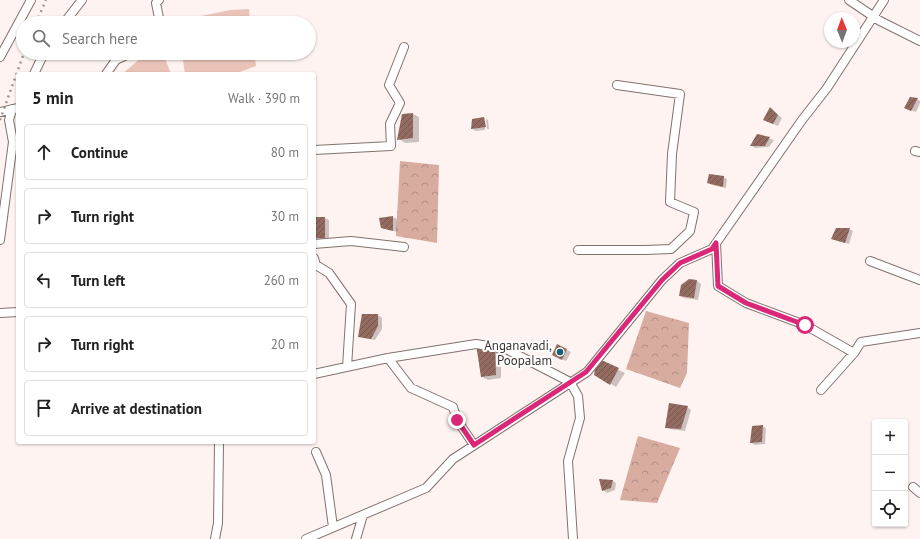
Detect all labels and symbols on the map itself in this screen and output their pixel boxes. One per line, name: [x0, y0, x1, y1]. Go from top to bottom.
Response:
north arrow: [824, 12, 860, 48]
route start: [796, 316, 814, 334]
place label: Anganavadi, Poopalam: [484, 337, 552, 369]
marker: Anganavadi, Poopalam: [555, 347, 565, 357]
route end: [448, 411, 466, 429]

